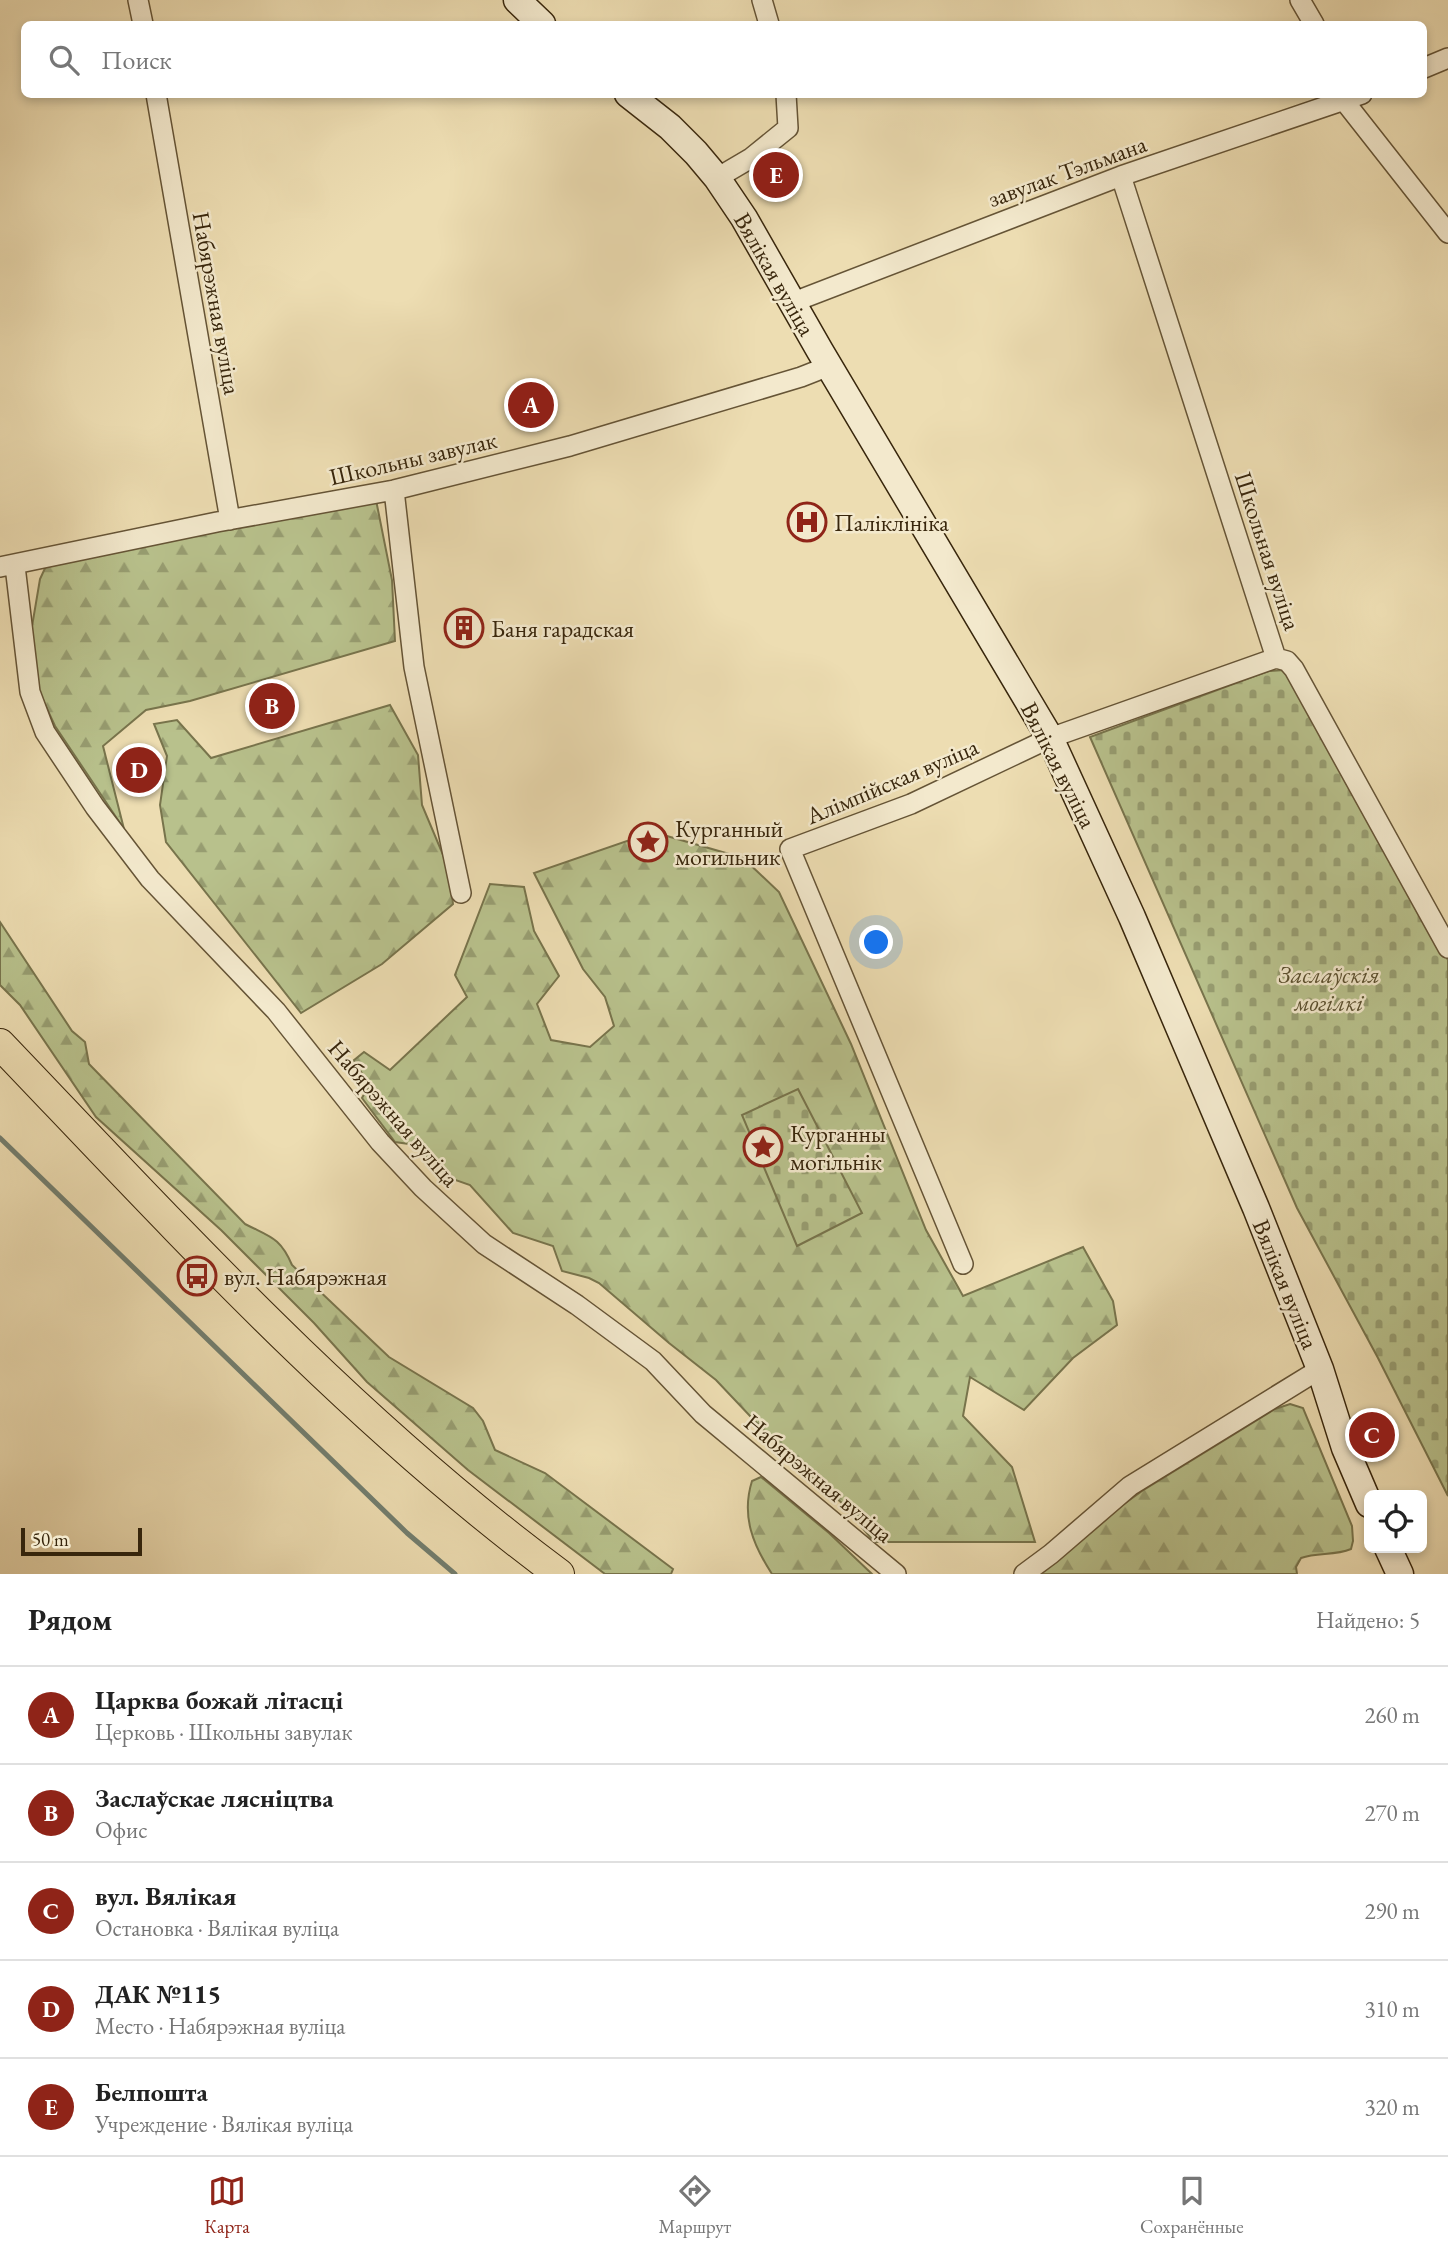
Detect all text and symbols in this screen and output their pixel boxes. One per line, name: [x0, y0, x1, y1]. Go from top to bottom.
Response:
search box: [21, 21, 1427, 98]
icon: search: [45, 41, 83, 79]
text: Поиск: [101, 43, 172, 77]
street label: завулак Тэльмана: [983, 128, 1151, 214]
pin: E: [753, 149, 799, 201]
street label: Вялікая вуліца: [727, 207, 823, 342]
street label: Набярэжная вуліца: [186, 209, 248, 397]
pin: A: [508, 379, 554, 431]
street label: Школьны завулак: [326, 424, 500, 492]
street label: Школьная вуліца: [1228, 468, 1308, 634]
hospital icon: Паліклініка: [786, 501, 828, 543]
place label: Паліклініка: [834, 507, 949, 538]
building icon: Баня гарадская: [443, 607, 485, 649]
place label: Баня гарадская: [491, 613, 634, 644]
pin: B: [249, 680, 295, 732]
street label: Вялікая вуліца: [1014, 697, 1104, 834]
street label: Алімпійская вуліца: [800, 731, 983, 832]
pin: D: [116, 744, 162, 796]
place label: Курганный могильник: [675, 813, 784, 872]
place icon: Курганный могильник: [627, 821, 669, 863]
your location: [859, 925, 893, 959]
park label: Заслаўскія могілкі: [1278, 959, 1380, 1018]
street label: Набярэжная вуліца: [322, 1033, 467, 1193]
place label: Курганны могільнік: [790, 1118, 886, 1177]
place icon: Курганны могільнік: [742, 1126, 784, 1168]
street label: Вялікая вуліца: [1246, 1214, 1326, 1354]
bus stop icon: вул. Набярэжная: [176, 1255, 218, 1297]
place label: вул. Набярэжная: [224, 1261, 387, 1292]
street label: Набярэжная вуліца: [738, 1407, 900, 1550]
pin: C: [1349, 1409, 1395, 1461]
map controls: [1364, 1490, 1427, 1553]
button: locate: [1364, 1490, 1427, 1553]
scale bar: [21, 1525, 142, 1557]
text: 50 m: [32, 1527, 69, 1552]
text: Рядом: [28, 1600, 112, 1639]
text: Найдено: 5: [1316, 1605, 1420, 1635]
text: Царква божай літасці: [95, 1683, 343, 1717]
text: A: [43, 1700, 59, 1730]
text: 260 m: [1364, 1700, 1420, 1730]
text: Церковь · Школьны завулак: [95, 1717, 352, 1747]
text: Заслаўскае лясніцтва: [95, 1781, 334, 1815]
text: B: [44, 1798, 58, 1828]
text: 270 m: [1364, 1798, 1420, 1828]
text: Офис: [95, 1815, 148, 1845]
text: вул. Вялікая: [95, 1879, 236, 1913]
text: C: [43, 1896, 59, 1926]
text: 290 m: [1364, 1896, 1420, 1926]
text: Остановка · Вялікая вуліца: [95, 1913, 339, 1943]
text: ДАК №115: [95, 1977, 221, 2011]
text: D: [42, 1994, 60, 2024]
text: 310 m: [1364, 1994, 1420, 2024]
text: Место · Набярэжная вуліца: [95, 2011, 345, 2041]
text: Белпошта: [95, 2075, 208, 2109]
text: E: [44, 2092, 58, 2122]
text: 320 m: [1364, 2092, 1420, 2122]
text: Учреждение · Вялікая вуліца: [95, 2109, 353, 2139]
tab: Карта: [204, 2172, 250, 2239]
tab: Маршрут: [658, 2172, 731, 2239]
tab: Сохранённые: [1140, 2172, 1244, 2239]

